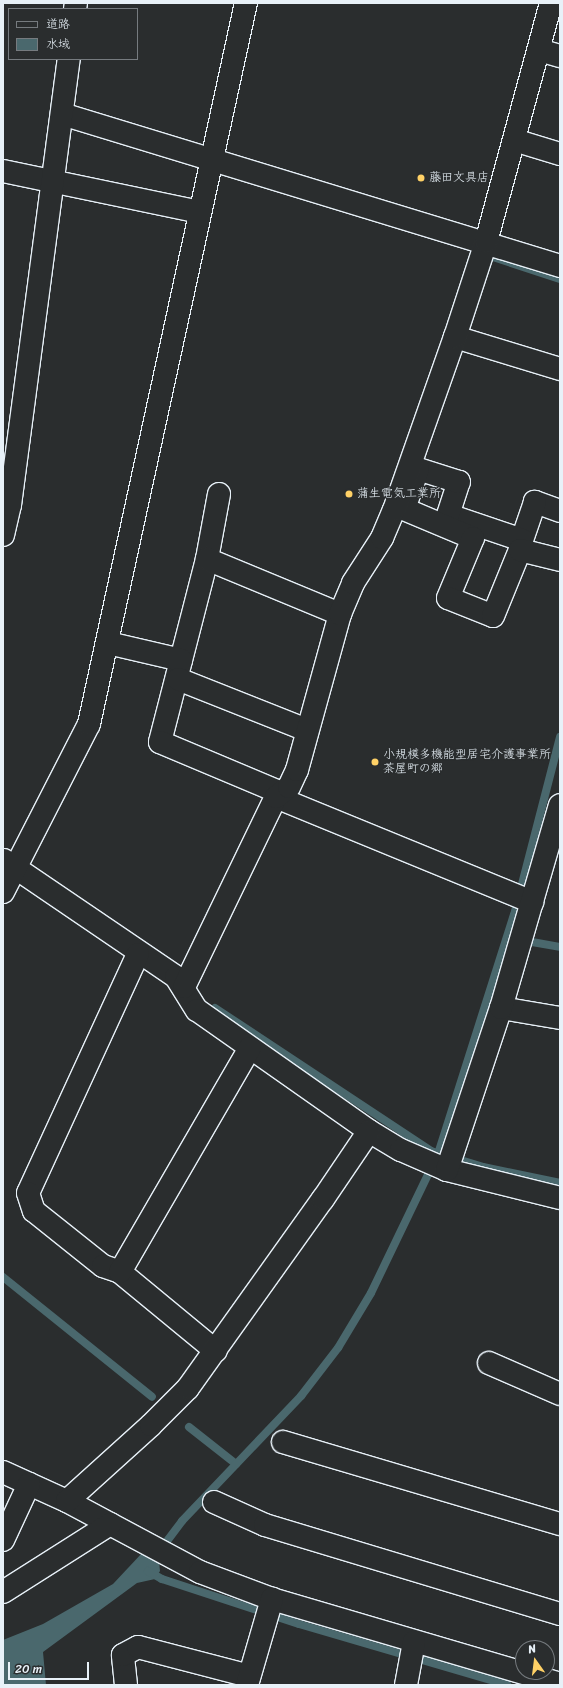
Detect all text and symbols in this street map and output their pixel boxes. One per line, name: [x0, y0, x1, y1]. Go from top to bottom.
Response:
legend: [8, 8, 138, 60]
text: 道路: [46, 13, 70, 35]
text: 水域: [46, 33, 70, 55]
place label: 藤田文具店: [429, 171, 489, 185]
marker: 藤田文具店: [416, 173, 426, 183]
place label: 蒲生電気工業所: [357, 487, 441, 501]
marker: 蒲生電気工業所: [344, 489, 354, 499]
place label: 小規模多機能型居宅介護事業所 茶屋町の郷: [383, 748, 551, 776]
marker: 小規模多機能型居宅介護事業所 茶屋町の郷: [370, 757, 380, 767]
text: N: [526, 1639, 538, 1659]
north arrow: [515, 1640, 555, 1680]
scale bar: [10, 1654, 91, 1680]
text: 20 m: [15, 1658, 42, 1680]

